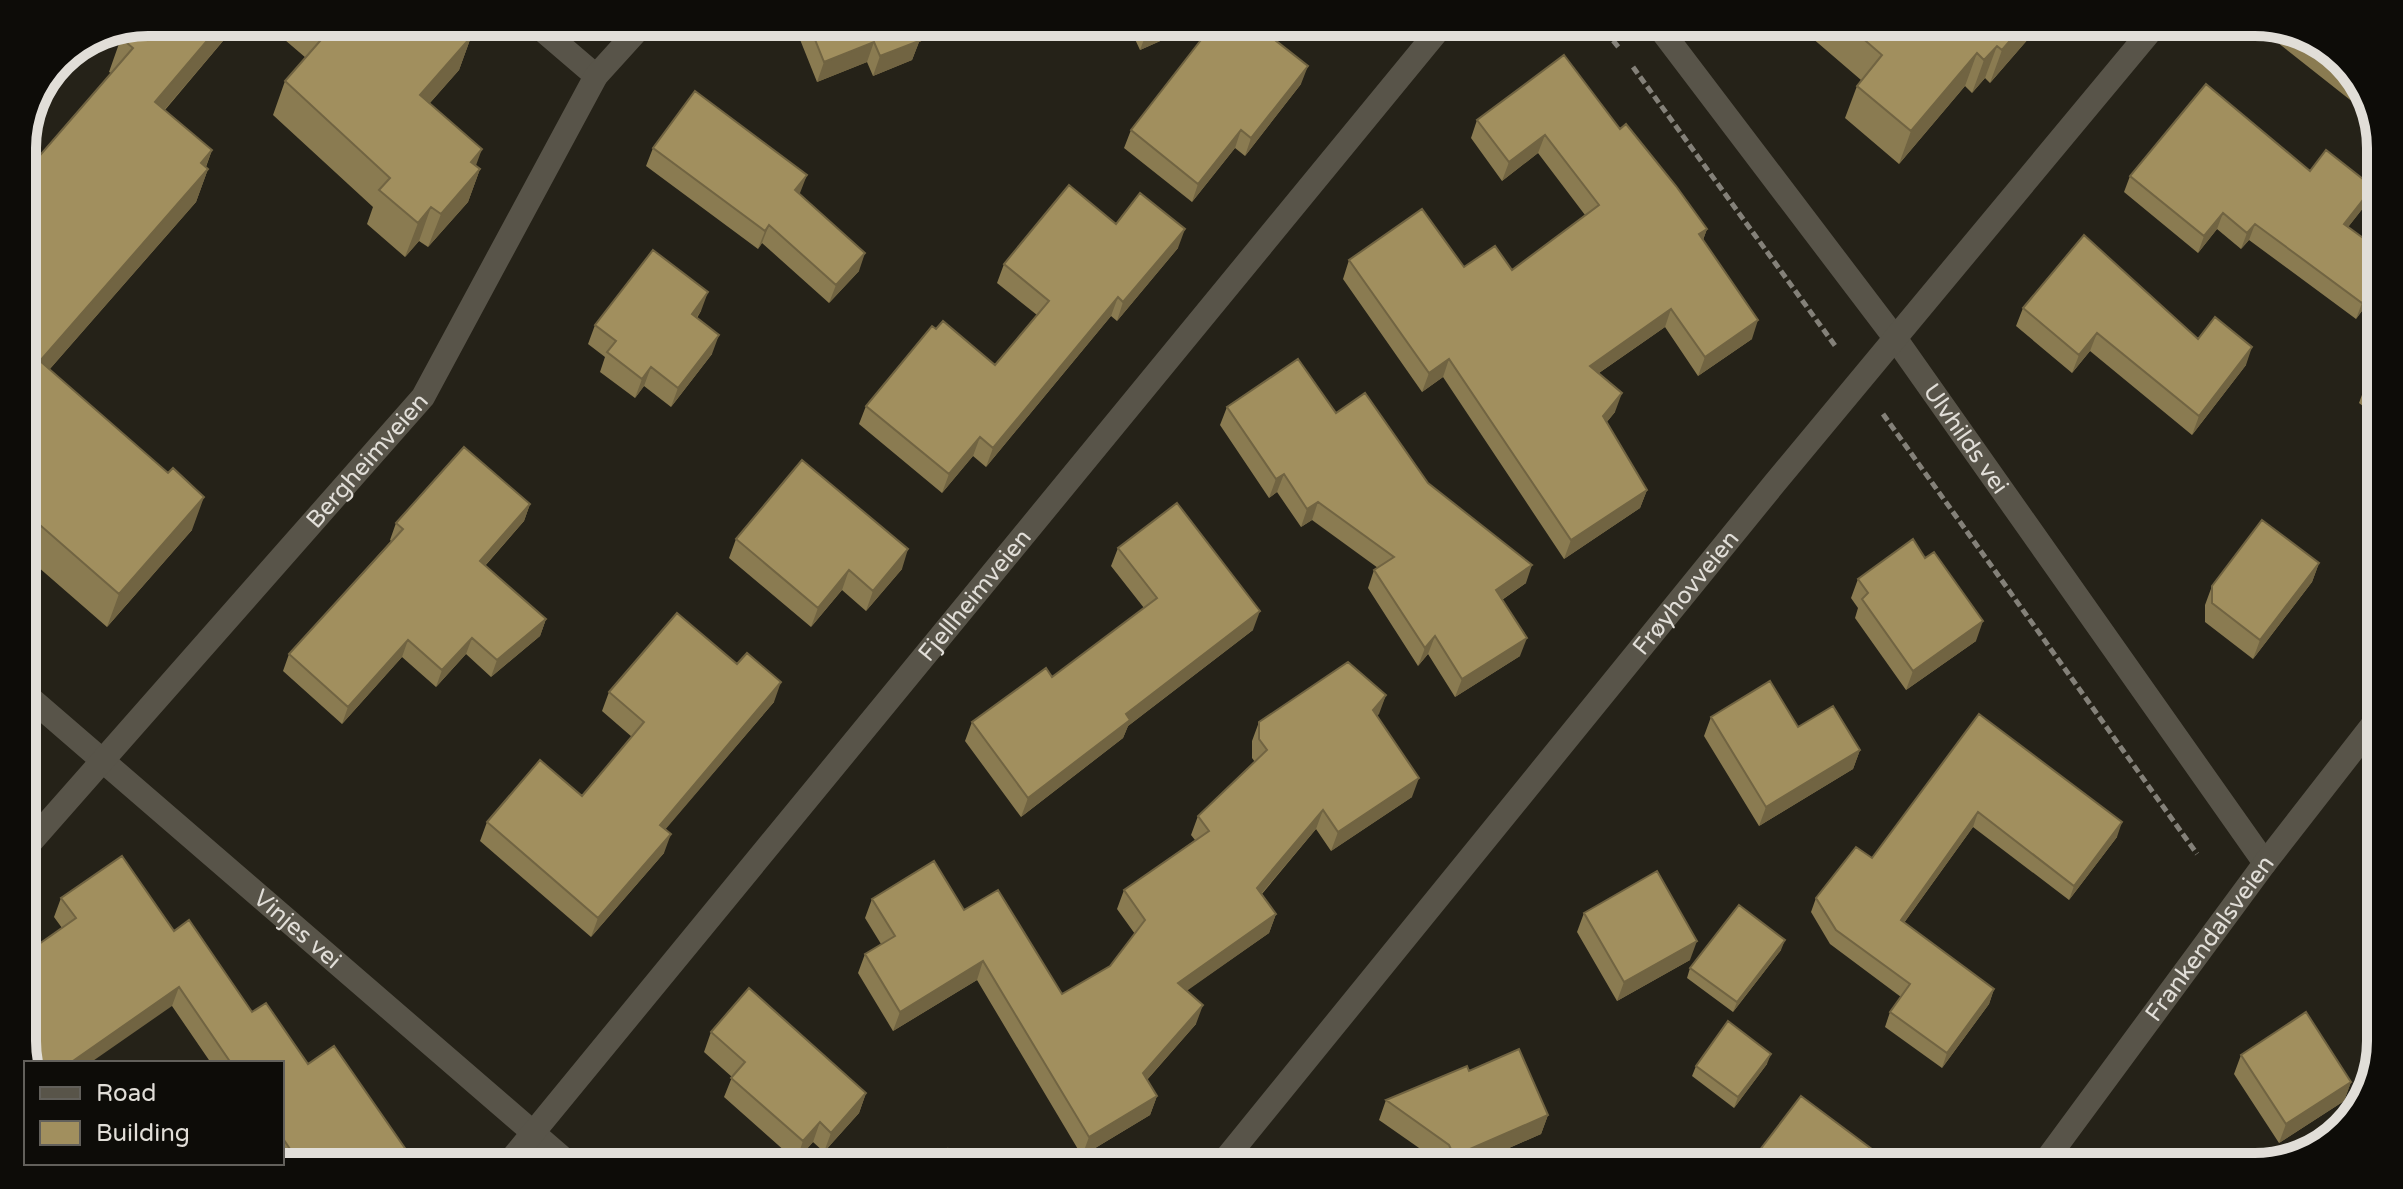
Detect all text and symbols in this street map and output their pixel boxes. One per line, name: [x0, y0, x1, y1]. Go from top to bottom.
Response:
street label: Ulvhilds vei: [1917, 378, 2015, 499]
street label: Bergheimveien: [300, 387, 434, 534]
street label: Fjellheimveien: [912, 523, 1037, 667]
street label: Frøyhovveien: [1626, 524, 1745, 661]
street label: Frankendalsveien: [2139, 850, 2280, 1027]
street label: Vinjes vei: [248, 883, 347, 975]
legend: [24, 1061, 284, 1165]
text: Road: [96, 1079, 156, 1108]
text: Building: [96, 1119, 190, 1148]

